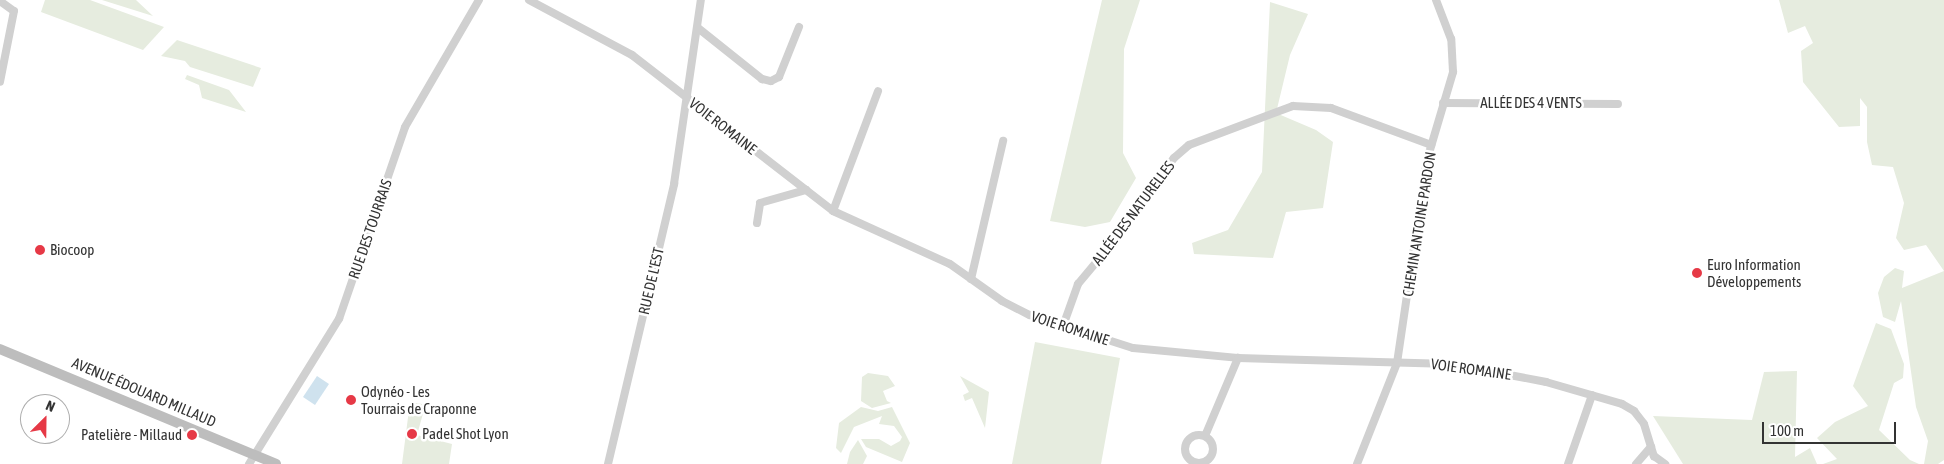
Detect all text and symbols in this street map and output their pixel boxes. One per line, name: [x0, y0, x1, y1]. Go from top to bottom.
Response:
street label: VOIE ROMAINE: [686, 94, 760, 158]
street label: ALLÉE DES 4 VENTS: [1480, 94, 1582, 112]
street label: CHEMIN ANTOINE PARDON: [1399, 150, 1439, 298]
street label: ALLÉE DES NATURELLES: [1088, 157, 1178, 269]
street label: RUE DES TOURRAIS: [345, 177, 395, 281]
place label: Biocoop: [50, 241, 94, 259]
marker: Biocoop: [34, 244, 46, 256]
street label: RUE DE L'EST: [635, 246, 667, 316]
place label: Euro Information Développements: [1707, 255, 1801, 290]
marker: Euro Information Développements: [1691, 267, 1703, 279]
street label: VOIE ROMAINE: [1029, 307, 1111, 349]
street label: AVENUE ÉDOUARD MILLAUD: [69, 353, 219, 431]
street label: VOIE ROMAINE: [1430, 354, 1512, 384]
place label: Odynéo - Les Tourrais de Craponne: [361, 382, 477, 417]
north arrow: [20, 394, 70, 444]
marker: Odynéo - Les Tourrais de Craponne: [345, 394, 357, 406]
text: N: [44, 397, 57, 415]
scale bar: [1764, 412, 1898, 444]
text: 100 m: [1770, 422, 1804, 439]
place label: Padel Shot Lyon: [422, 425, 509, 443]
place label: Patelière - Millaud: [81, 426, 182, 444]
marker: Padel Shot Lyon: [406, 428, 418, 440]
marker: Patelière - Millaud: [186, 429, 198, 441]

